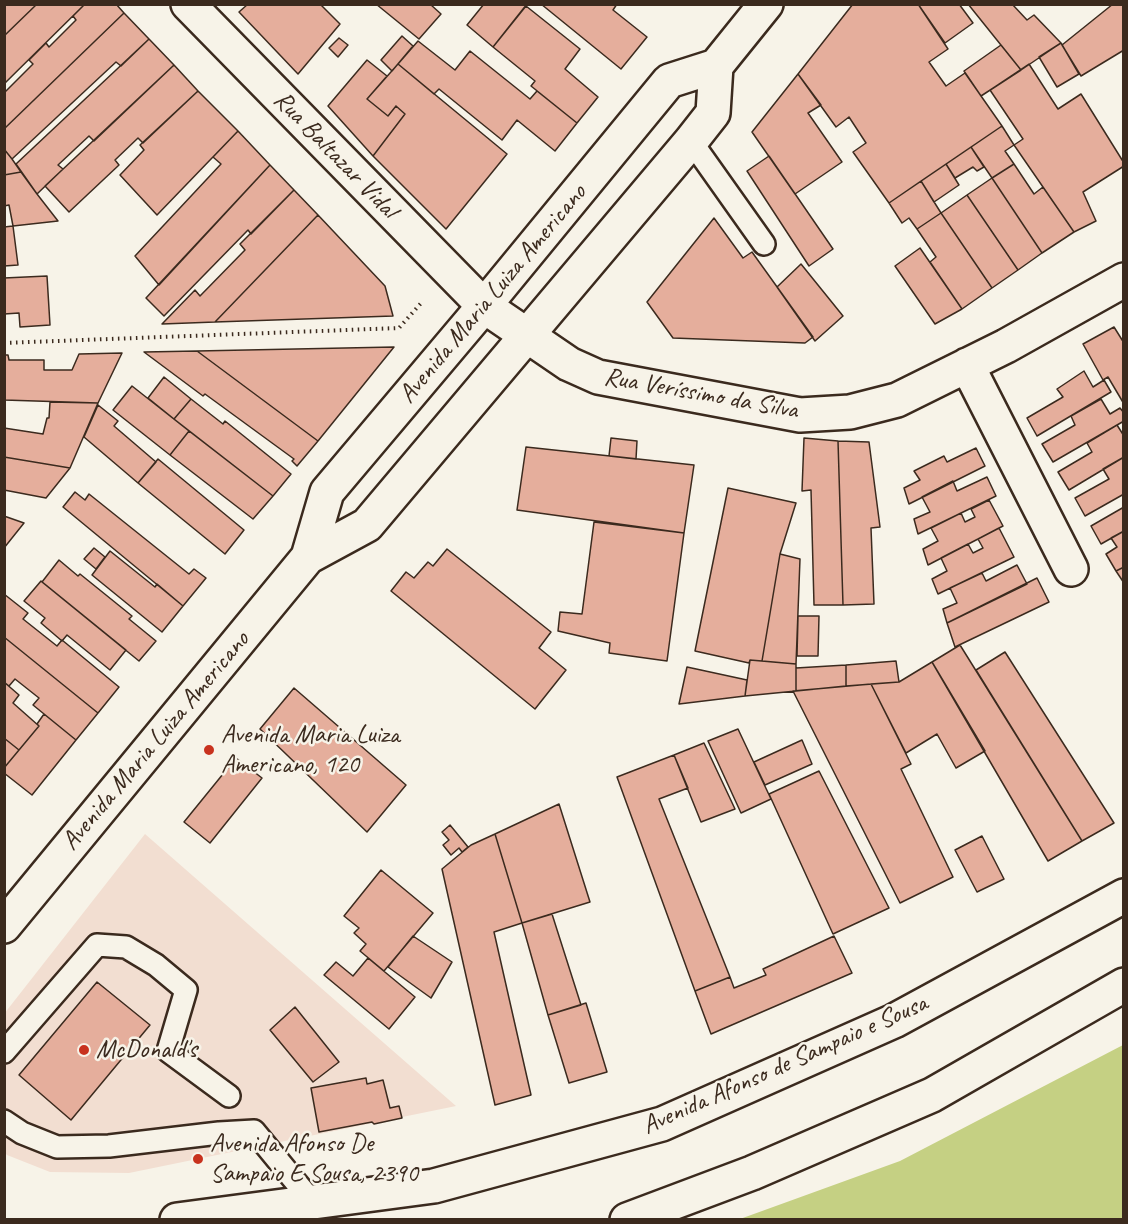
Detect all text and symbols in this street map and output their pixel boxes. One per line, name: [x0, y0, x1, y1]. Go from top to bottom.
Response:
street label: Rua Baltazar Vidal: [266, 85, 404, 225]
street label: Avenida Maria Luiza Americano: [392, 178, 594, 410]
street label: Rua Veríssimo da Silva: [602, 362, 800, 426]
street label: Avenida Maria Luiza Americano: [55, 625, 257, 857]
place label: Avenida Maria Luiza Americano, 120: [221, 719, 399, 780]
marker: Avenida Maria Luiza Americano, 120: [202, 743, 216, 757]
street label: Avenida Afonso de Sampaio e Sousa: [638, 988, 932, 1142]
place label: McDonald's: [96, 1034, 197, 1066]
marker: McDonald's: [77, 1043, 91, 1057]
place label: Avenida Afonso De Sampaio E Sousa, 2390: [210, 1128, 418, 1190]
marker: Avenida Afonso De Sampaio E Sousa, 2390: [191, 1152, 205, 1166]

